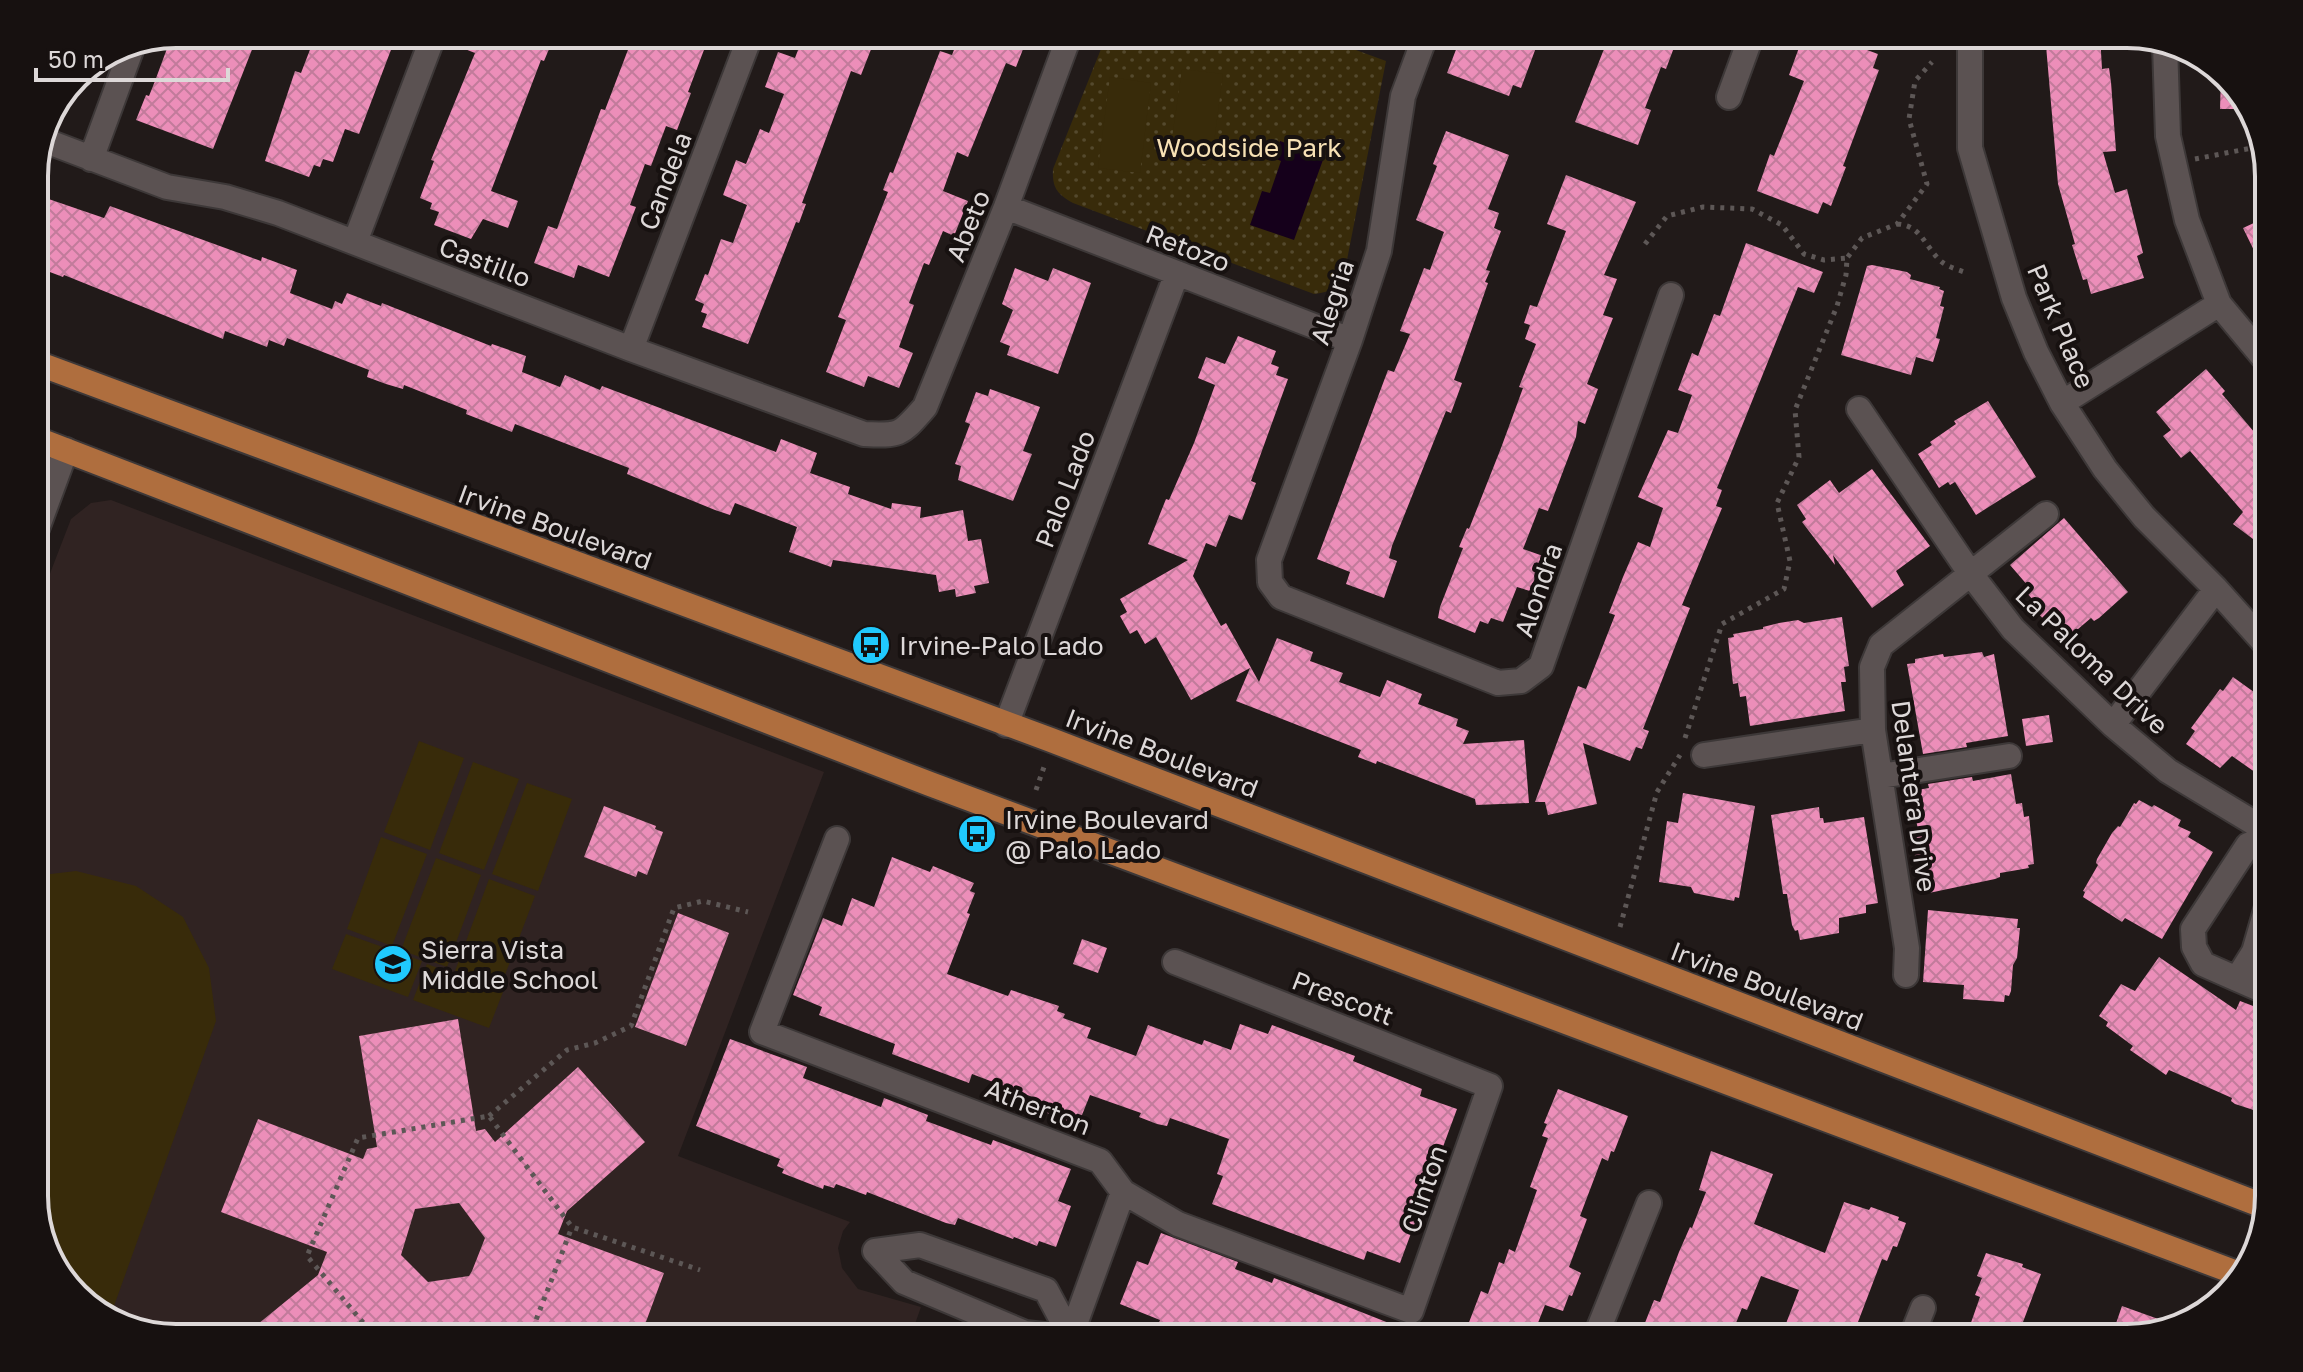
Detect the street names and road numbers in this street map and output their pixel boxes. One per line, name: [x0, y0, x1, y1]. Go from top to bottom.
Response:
street label: Candela: [632, 128, 698, 234]
street label: Abeto: [940, 186, 996, 266]
street label: Retozo: [1142, 218, 1234, 278]
street label: Castillo: [435, 230, 535, 294]
street label: Alegria: [1304, 255, 1360, 349]
street label: Park Place: [2021, 259, 2101, 393]
street label: Palo Lado: [1028, 426, 1102, 552]
street label: Irvine Boulevard: [454, 478, 656, 576]
street label: Alondra: [1508, 539, 1568, 641]
street label: La Paloma Drive: [2009, 579, 2175, 741]
street label: Delantera Drive: [1885, 698, 1943, 894]
street label: Irvine Boulevard: [1061, 702, 1263, 804]
street label: Irvine Boulevard: [1666, 935, 1868, 1037]
street label: Prescott: [1288, 965, 1398, 1031]
street label: Atherton: [981, 1073, 1095, 1141]
street label: Clinton: [1395, 1141, 1453, 1237]

